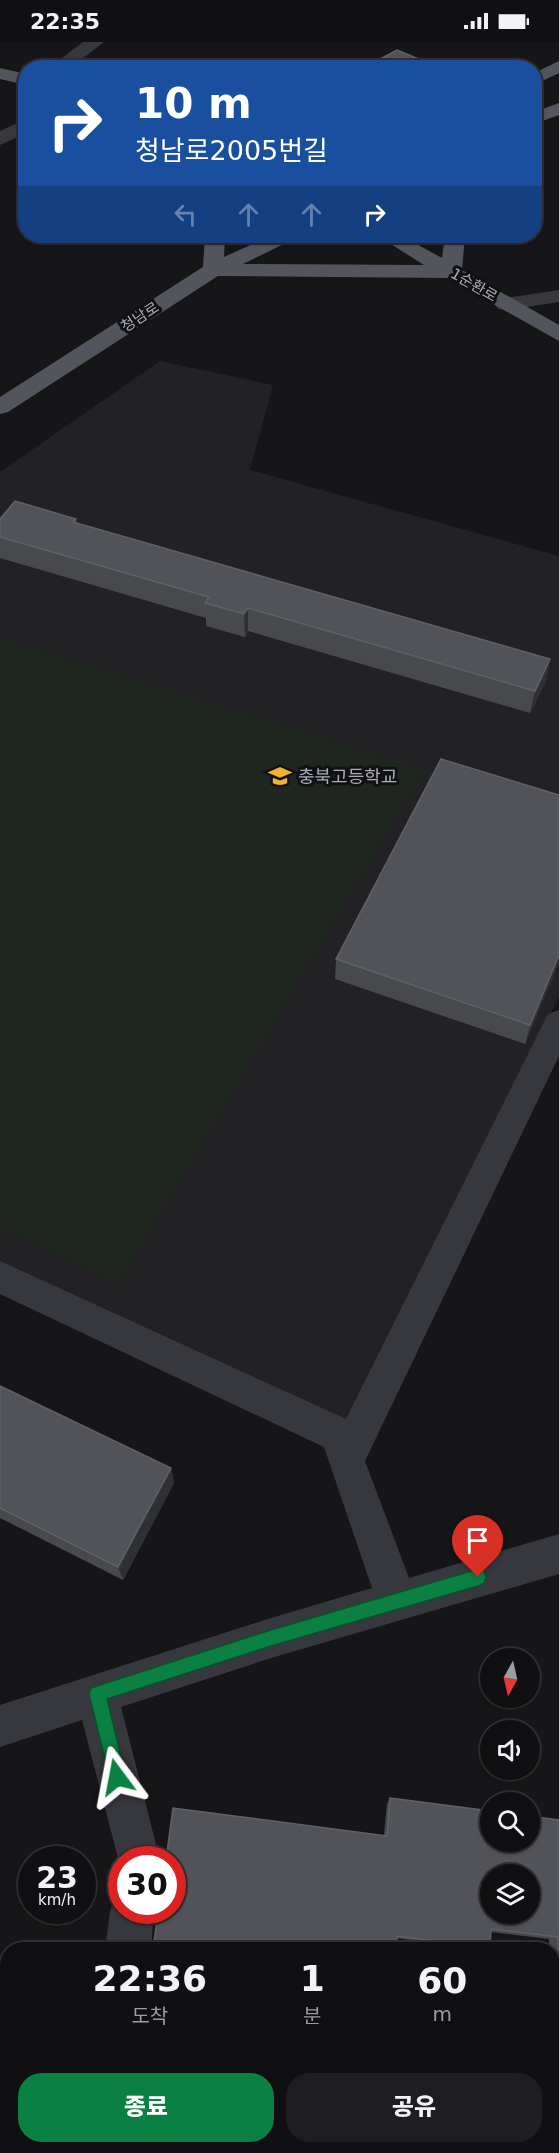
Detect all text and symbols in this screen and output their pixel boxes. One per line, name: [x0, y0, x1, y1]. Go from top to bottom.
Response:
text: 22:35: [30, 9, 100, 34]
text: 10 m: [135, 79, 252, 128]
icon: right: [36, 84, 114, 162]
text: 청남로2005번길: [135, 135, 328, 166]
icon: left: [169, 198, 202, 231]
icon: ahead: [232, 198, 265, 231]
icon: ahead: [295, 198, 328, 231]
icon: right: [358, 198, 391, 231]
street label: 1순환로: [447, 264, 501, 306]
street label: 청남로: [118, 298, 162, 336]
school or university icon: 충북고등학교: [267, 763, 293, 789]
place label: 충북고등학교: [298, 766, 397, 787]
pin: [452, 1515, 503, 1577]
icon: arrive: [461, 1524, 494, 1557]
north arrow: [480, 1648, 540, 1708]
map controls: [480, 1648, 540, 1924]
button: sound: [480, 1720, 540, 1780]
position arrow: [85, 1745, 149, 1809]
button: search: [480, 1792, 540, 1852]
speed limit sign: 30: [108, 1846, 186, 1924]
text: 23: [36, 1860, 78, 1895]
button: layers: [480, 1864, 540, 1924]
text: km/h: [38, 1891, 76, 1909]
text: 22:36: [93, 1958, 207, 1999]
text: 1: [300, 1958, 325, 1999]
text: 60: [417, 1960, 467, 2001]
text: m: [433, 2002, 452, 2026]
text: 도착: [131, 2004, 168, 2028]
text: 분: [303, 2004, 321, 2028]
button: 종료: [18, 2073, 274, 2142]
button: 공유: [286, 2073, 542, 2142]

